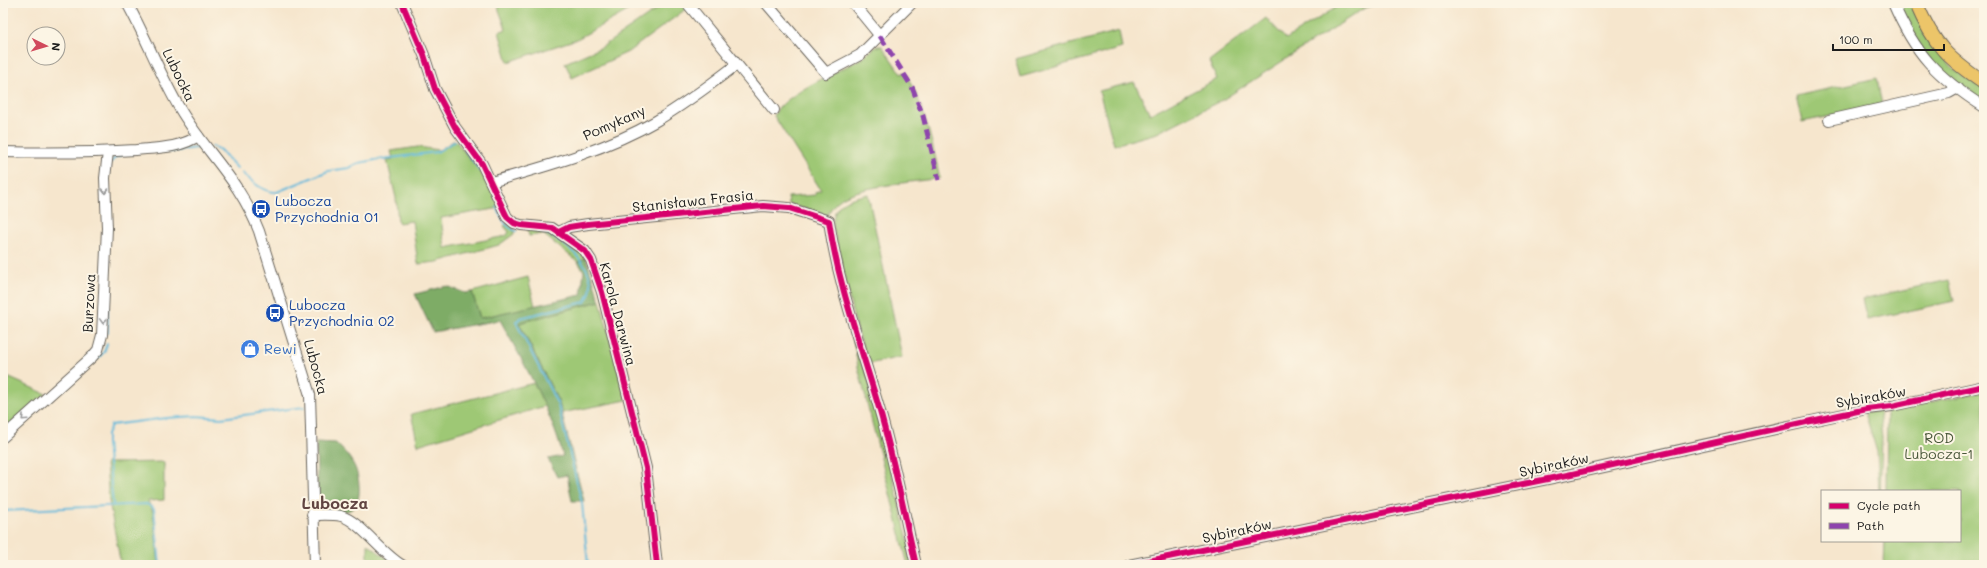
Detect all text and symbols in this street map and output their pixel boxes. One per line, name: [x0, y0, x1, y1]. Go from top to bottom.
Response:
north arrow: [26, 26, 66, 66]
scale bar: [1833, 26, 1944, 52]
text: 100 m: [1839, 31, 1873, 47]
text: N: [49, 42, 64, 52]
street label: Lubocka: [158, 45, 200, 104]
street label: Pomykany: [580, 100, 648, 145]
street label: Stanisława Frasia: [631, 185, 755, 216]
one-way arrow: [101, 188, 109, 194]
place label: Lubocza Przychodnia 01: [275, 191, 379, 226]
bus stop icon: Lubocza Przychodnia 01: [250, 198, 272, 220]
street label: Karola Darwina: [596, 260, 641, 368]
street label: Burzowa: [77, 273, 100, 333]
place label: Lubocza Przychodnia 02: [289, 295, 395, 330]
bus stop icon: Lubocza Przychodnia 02: [264, 302, 286, 324]
one-way arrow: [99, 318, 107, 324]
street label: Lubocka: [300, 337, 333, 397]
shop icon: Rewi: [239, 338, 261, 360]
place label: Rewi: [264, 339, 297, 358]
street label: Sybiraków: [1834, 381, 1907, 412]
one-way arrow: [21, 413, 29, 420]
park label: ROD Lubocza-1: [1904, 428, 1974, 463]
street label: Sybiraków: [1517, 448, 1590, 481]
legend: [1821, 490, 1961, 542]
district label: Lubocza: [302, 492, 369, 513]
text: Cycle path: [1857, 497, 1920, 513]
street label: Sybiraków: [1200, 514, 1273, 547]
text: Path: [1857, 517, 1884, 533]

